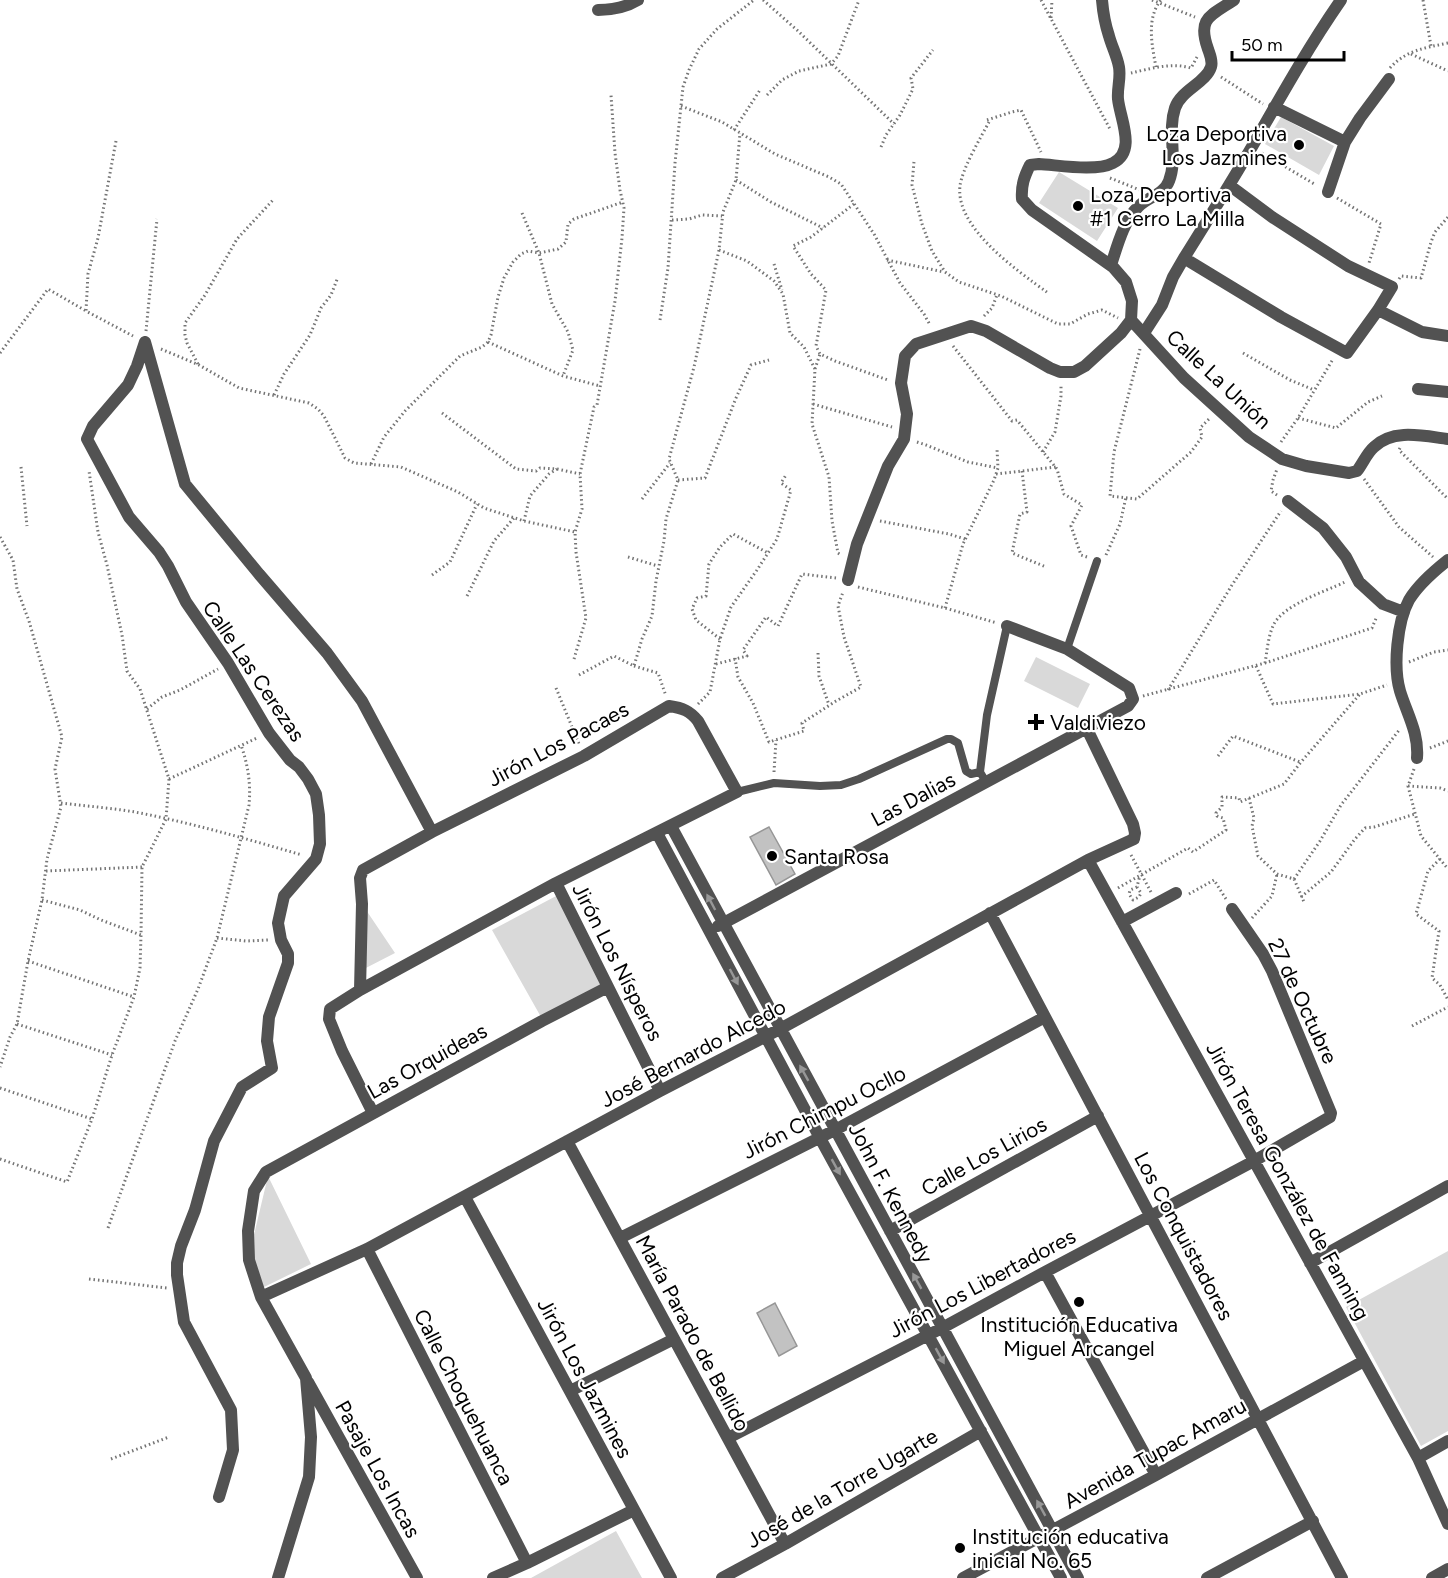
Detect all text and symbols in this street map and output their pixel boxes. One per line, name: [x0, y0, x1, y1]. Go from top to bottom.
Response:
scale bar: [1232, 24, 1344, 62]
text: 50 m: [1241, 34, 1283, 56]
place label: Loza Deportiva Los Jazmines: [1146, 121, 1287, 170]
marker: Loza Deportiva Los Jazmines: [1292, 138, 1306, 152]
place label: Loza Deportiva #1 Cerro La Milla: [1090, 182, 1245, 231]
marker: Loza Deportiva #1 Cerro La Milla: [1071, 199, 1085, 213]
street label: Calle La Unión: [1162, 324, 1276, 434]
street label: Calle Las Cerezas: [198, 596, 310, 746]
street label: Jirón Los Pacaes: [483, 696, 633, 792]
place label: Valdiviezo: [1050, 710, 1146, 735]
marker: Valdiviezo: [1027, 713, 1045, 731]
street label: Las Dalias: [867, 766, 959, 832]
place label: Santa Rosa: [784, 844, 889, 869]
marker: Santa Rosa: [765, 849, 779, 863]
street label: Jirón Los Nísperos: [567, 879, 669, 1045]
one-way arrow: [707, 893, 716, 910]
street label: 27 de Octubre: [1263, 934, 1343, 1068]
one-way arrow: [729, 969, 739, 986]
street label: José Bernardo Alcedo: [596, 994, 790, 1112]
street label: Las Orquideas: [363, 1018, 491, 1104]
street label: Jirón Teresa González de Fanning: [1201, 1038, 1375, 1324]
street label: Jirón Chimpu Ocllo: [738, 1060, 910, 1164]
one-way arrow: [799, 1064, 809, 1081]
street label: Calle Los Lirios: [917, 1111, 1051, 1201]
street label: John F. Kennedy: [844, 1119, 938, 1267]
street label: Los Conquistadores: [1129, 1148, 1239, 1324]
one-way arrow: [831, 1159, 841, 1176]
street label: Jirón Los Libertadores: [884, 1223, 1080, 1343]
street label: María Parado de Bellido: [631, 1231, 755, 1435]
one-way arrow: [912, 1273, 922, 1290]
street label: Jirón Los Jazmines: [532, 1294, 638, 1462]
marker: Institución Educativa Miguel Arcangel: [1072, 1295, 1086, 1309]
street label: Calle Choquehuanca: [409, 1305, 519, 1489]
place label: Institución Educativa Miguel Arcangel: [980, 1312, 1178, 1361]
one-way arrow: [935, 1348, 945, 1365]
street label: Avenida Tupac Amaru: [1059, 1392, 1251, 1514]
street label: Pasaje Los Incas: [330, 1396, 426, 1542]
street label: José de la Torre Ugarte: [742, 1423, 942, 1553]
one-way arrow: [1036, 1499, 1046, 1516]
place label: Institución educativa inicial No. 65: [972, 1524, 1169, 1573]
marker: Institución educativa inicial No. 65: [953, 1541, 967, 1555]

